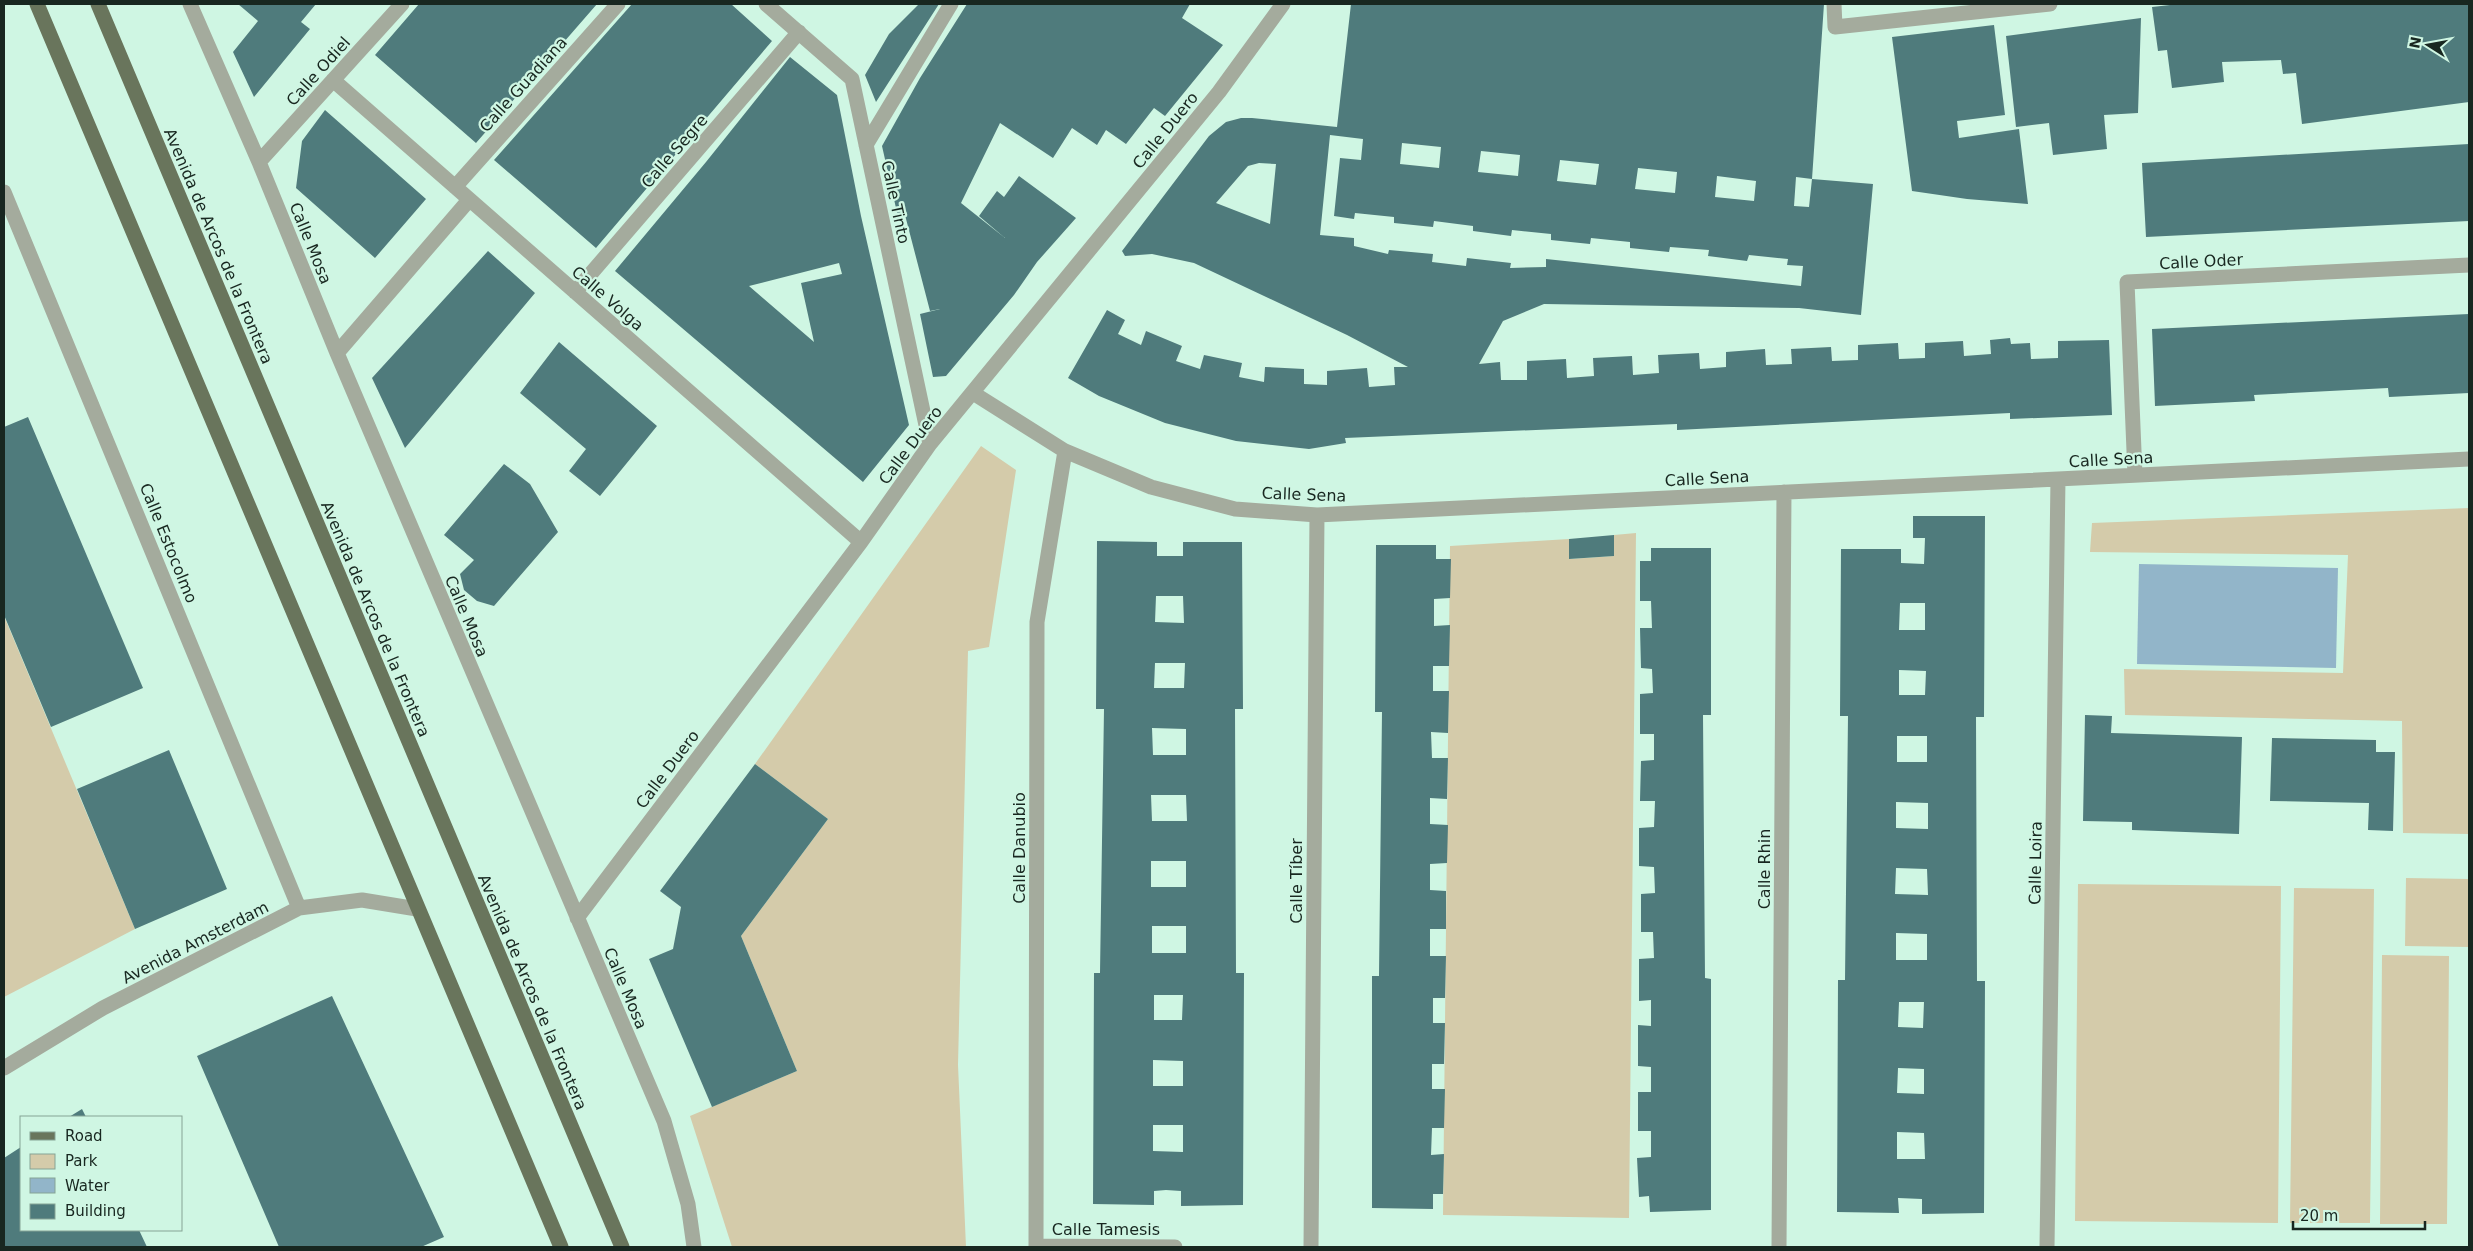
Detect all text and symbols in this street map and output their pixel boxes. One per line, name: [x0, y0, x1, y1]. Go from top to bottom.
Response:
north arrow: [2403, 20, 2453, 70]
street label: Calle Odiel: [282, 33, 354, 110]
street label: Calle Guadiana: [476, 33, 571, 136]
text: N: [2406, 35, 2424, 50]
street label: Calle Duero: [1129, 88, 1202, 172]
street label: Calle Segre: [637, 111, 711, 192]
street label: Avenida de Arcos de la Frontera: [160, 125, 277, 367]
street label: Calle Tinto: [877, 159, 914, 246]
street label: Calle Mosa: [286, 200, 336, 287]
street label: Calle Oder: [2159, 250, 2244, 273]
street label: Calle Volga: [568, 262, 647, 335]
street label: Calle Duero: [875, 402, 946, 488]
street label: Calle Sena: [2068, 448, 2154, 471]
street label: Calle Sena: [1664, 467, 1750, 490]
street label: Calle Estocolmo: [136, 480, 201, 606]
street label: Calle Sena: [1261, 484, 1347, 505]
street label: Avenida de Arcos de la Frontera: [317, 498, 434, 740]
street label: Calle Mosa: [441, 573, 492, 660]
street label: Calle Duero: [632, 726, 703, 812]
street label: Calle Danubio: [1010, 792, 1029, 904]
street label: Calle Loira: [2025, 821, 2046, 905]
street label: Calle Rhin: [1755, 829, 1774, 909]
street label: Calle Tíber: [1287, 838, 1306, 924]
street label: Avenida de Arcos de la Frontera: [474, 871, 591, 1113]
street label: Avenida Amsterdam: [119, 897, 272, 988]
street label: Calle Mosa: [600, 945, 651, 1032]
legend: [20, 1116, 182, 1231]
text: Road: [65, 1127, 103, 1145]
text: Park: [65, 1152, 98, 1170]
text: Water: [65, 1177, 110, 1195]
scale bar: [2293, 1198, 2426, 1230]
text: Building: [65, 1202, 126, 1220]
text: 20 m: [2300, 1207, 2338, 1225]
street label: Calle Tamesis: [1052, 1220, 1160, 1239]

